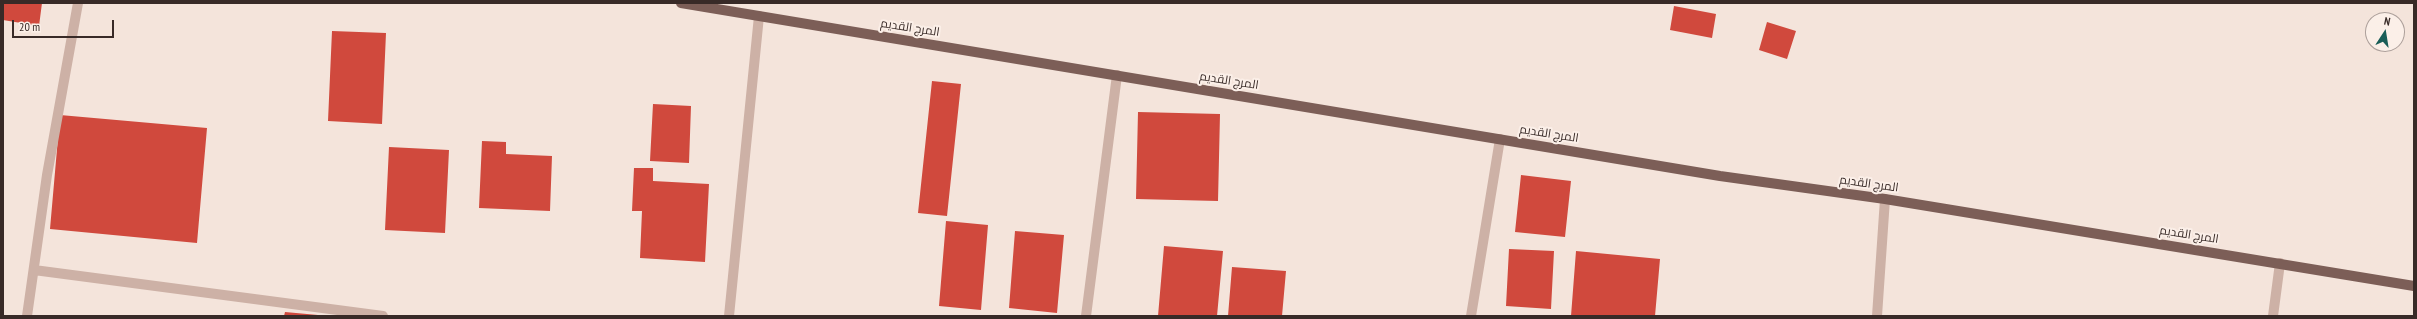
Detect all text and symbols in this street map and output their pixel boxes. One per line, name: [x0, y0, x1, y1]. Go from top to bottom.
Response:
scale bar: [14, 12, 116, 38]
north arrow: [2365, 12, 2405, 52]
text: N: [2383, 14, 2392, 29]
street label: المرج القديم: [880, 16, 940, 40]
text: 20 m: [19, 19, 40, 34]
street label: المرج القديم: [1199, 69, 1259, 93]
street label: المرج القديم: [1519, 122, 1579, 146]
street label: المرج القديم: [1839, 173, 1899, 195]
street label: المرج القديم: [2159, 223, 2219, 247]

